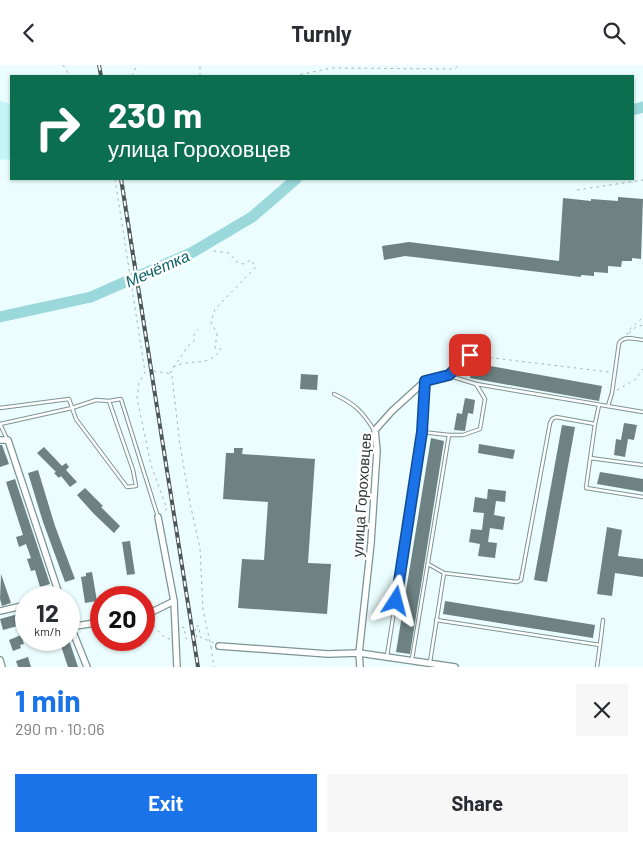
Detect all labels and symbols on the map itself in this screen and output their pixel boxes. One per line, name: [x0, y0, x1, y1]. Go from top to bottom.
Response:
water label: Мечётка: [122, 245, 192, 291]
pin: [449, 334, 491, 376]
street label: улица Гороховцев: [348, 432, 374, 558]
position arrow: [369, 574, 421, 626]
speed limit sign: 20: [90, 586, 155, 651]

